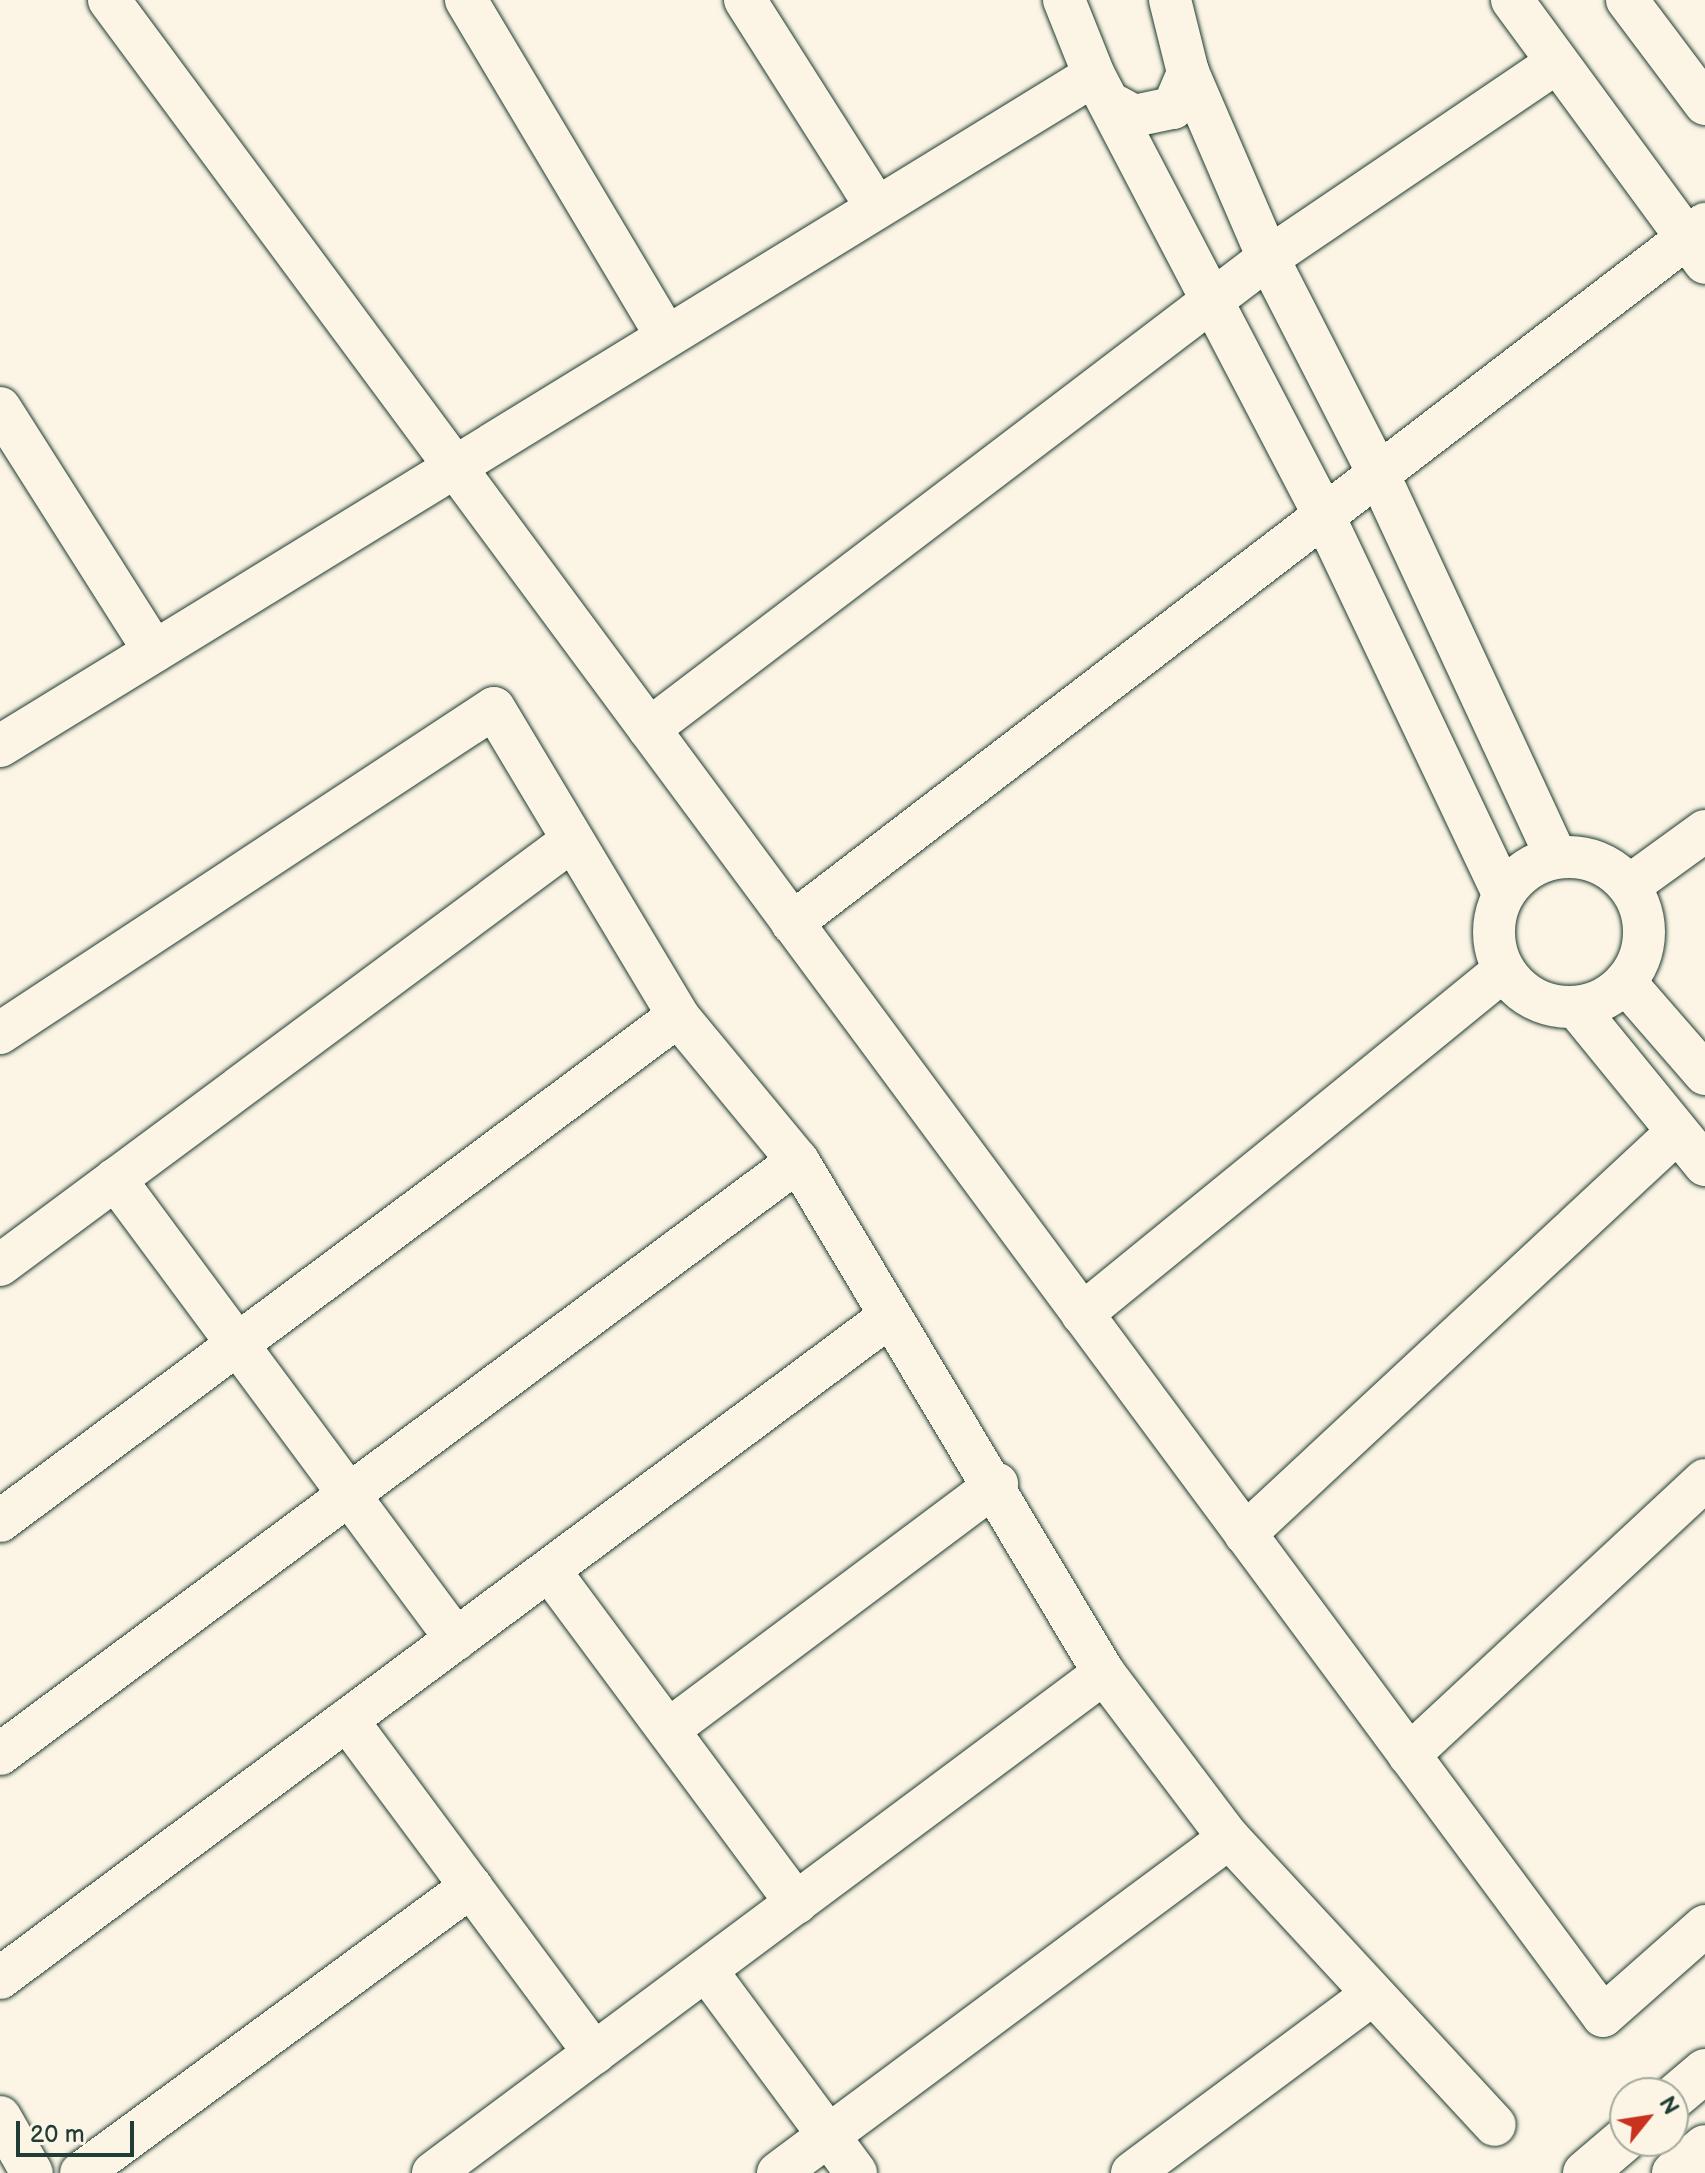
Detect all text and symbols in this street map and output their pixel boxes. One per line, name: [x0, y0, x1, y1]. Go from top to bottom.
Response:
north arrow: [1609, 2077, 1689, 2157]
text: N: [1653, 2092, 1684, 2120]
scale bar: [20, 2105, 138, 2155]
text: 20 m: [30, 2120, 85, 2149]

